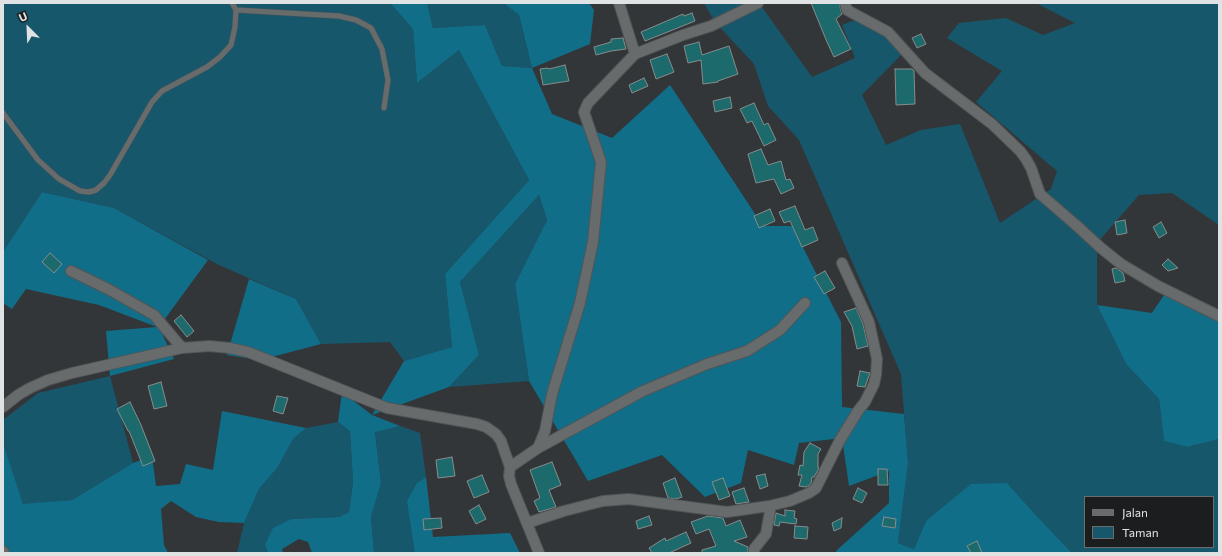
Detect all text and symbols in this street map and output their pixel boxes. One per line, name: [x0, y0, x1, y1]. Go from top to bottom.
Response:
north arrow: [8, 8, 48, 48]
text: U: [17, 9, 29, 24]
legend: [1084, 496, 1214, 548]
text: Jalan: [1122, 505, 1148, 519]
text: Taman: [1122, 525, 1159, 539]

